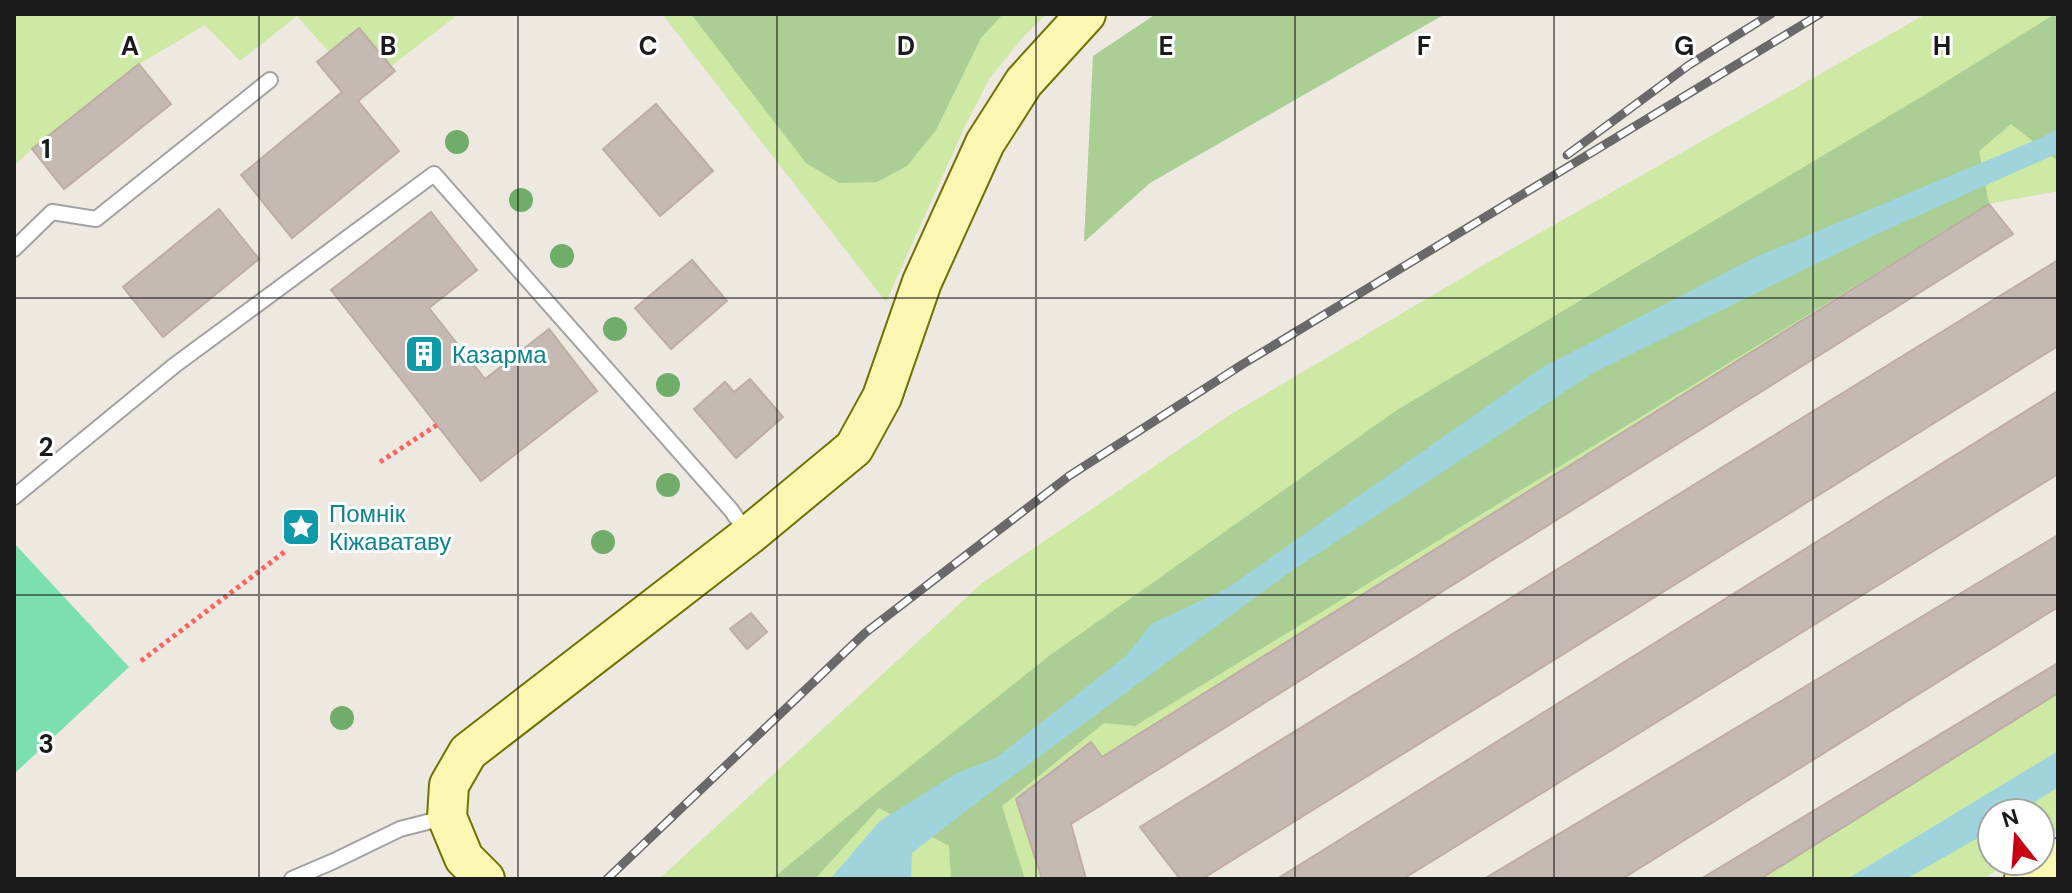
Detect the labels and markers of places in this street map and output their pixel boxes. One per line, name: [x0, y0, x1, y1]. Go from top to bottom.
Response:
building icon: Казарма: [403, 333, 445, 375]
place label: Казарма: [452, 339, 547, 370]
place label: Помнік Кіжаватаву: [329, 498, 451, 557]
place icon: Помнік Кіжаватаву: [280, 506, 322, 548]

